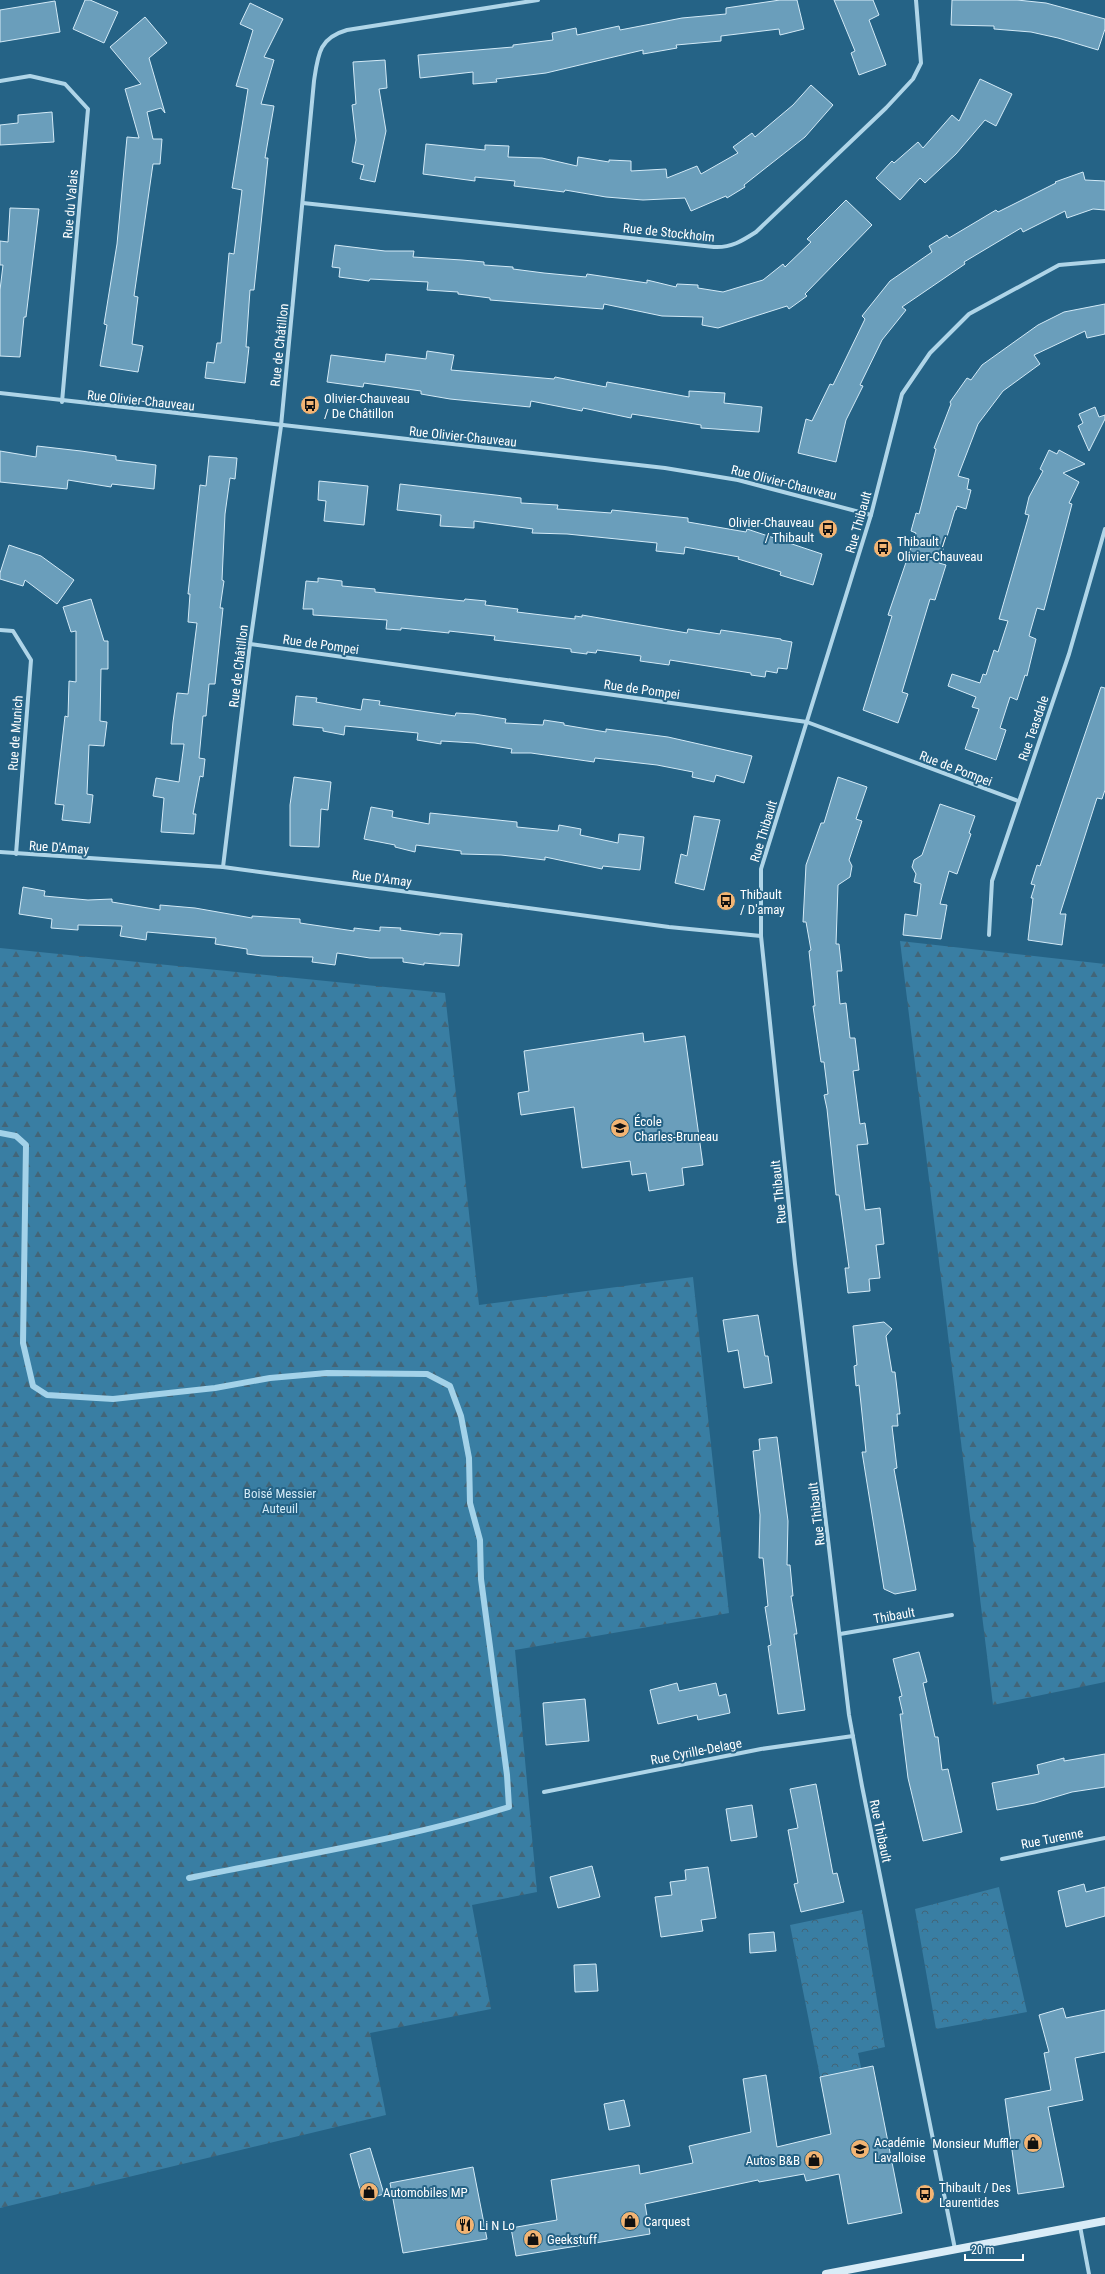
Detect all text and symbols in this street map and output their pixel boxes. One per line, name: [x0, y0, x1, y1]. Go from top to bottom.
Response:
street label: Rue du Valais: [60, 169, 81, 239]
street label: Rue de Stockholm: [622, 220, 716, 245]
street label: Rue de Châtillon: [268, 303, 291, 387]
street label: Rue Olivier-Chauveau: [86, 387, 195, 414]
place label: Olivier-Chauveau / De Châtillon: [324, 391, 410, 421]
bus stop icon: Olivier-Chauveau / De Châtillon: [299, 394, 321, 416]
street label: Rue Olivier-Chauveau: [408, 423, 517, 450]
street label: Rue Olivier-Chauveau: [730, 462, 838, 503]
street label: Rue Thibault: [842, 489, 875, 555]
place label: Olivier-Chauveau / Thibault: [728, 515, 814, 545]
bus stop icon: Olivier-Chauveau / Thibault: [817, 518, 839, 540]
place label: Thibault / Olivier-Chauveau: [897, 534, 983, 564]
bus stop icon: Thibault / Olivier-Chauveau: [872, 537, 894, 559]
street label: Rue de Châtillon: [226, 624, 251, 708]
street label: Rue de Pompei: [282, 632, 360, 657]
street label: Rue de Pompei: [603, 677, 681, 702]
street label: Rue Teasdale: [1015, 693, 1052, 763]
street label: Rue de Munich: [5, 695, 26, 771]
street label: Rue de Pompei: [917, 748, 994, 789]
street label: Rue Thibault: [747, 798, 780, 864]
street label: Rue D'Amay: [28, 838, 90, 857]
street label: Rue D'Amay: [351, 867, 413, 890]
place label: Thibault / D'amay: [740, 887, 785, 917]
bus stop icon: Thibault / D'amay: [715, 890, 737, 912]
place label: École Charles-Bruneau: [634, 1114, 718, 1144]
school or university icon: École Charles-Bruneau: [609, 1117, 631, 1139]
street label: Rue Thibault: [768, 1159, 789, 1224]
street label: Rue Thibault: [805, 1481, 828, 1547]
park label: Boisé Messier Auteuil: [244, 1486, 316, 1516]
street label: Thibault: [872, 1604, 916, 1627]
street label: Rue Cyrille-Delage: [649, 1735, 743, 1768]
street label: Rue Thibault: [867, 1798, 895, 1864]
street label: Rue Turenne: [1020, 1825, 1084, 1852]
shop icon: Monsieur Muffler: [1022, 2132, 1044, 2154]
place label: Académie Lavalloise: [874, 2135, 926, 2165]
place label: Monsieur Muffler: [932, 2136, 1019, 2151]
school or university icon: Académie Lavalloise: [849, 2138, 871, 2160]
shop icon: Autos B&B: [803, 2149, 825, 2171]
place label: Autos B&B: [746, 2153, 800, 2168]
place label: Thibault / Des Laurentides: [939, 2180, 1011, 2210]
shop icon: Automobiles MP: [358, 2181, 380, 2203]
bus stop icon: Thibault / Des Laurentides: [914, 2183, 936, 2205]
place label: Automobiles MP: [383, 2185, 468, 2200]
shop icon: Carquest: [619, 2210, 641, 2232]
restaurant icon: Li N Lo: [454, 2214, 476, 2236]
place label: Carquest: [644, 2214, 690, 2229]
place label: Li N Lo: [479, 2218, 515, 2233]
shop icon: Geekstuff: [522, 2228, 544, 2250]
place label: Geekstuff: [547, 2232, 597, 2247]
scale bar: [965, 2236, 1023, 2262]
text: 20 m: [971, 2243, 995, 2257]

